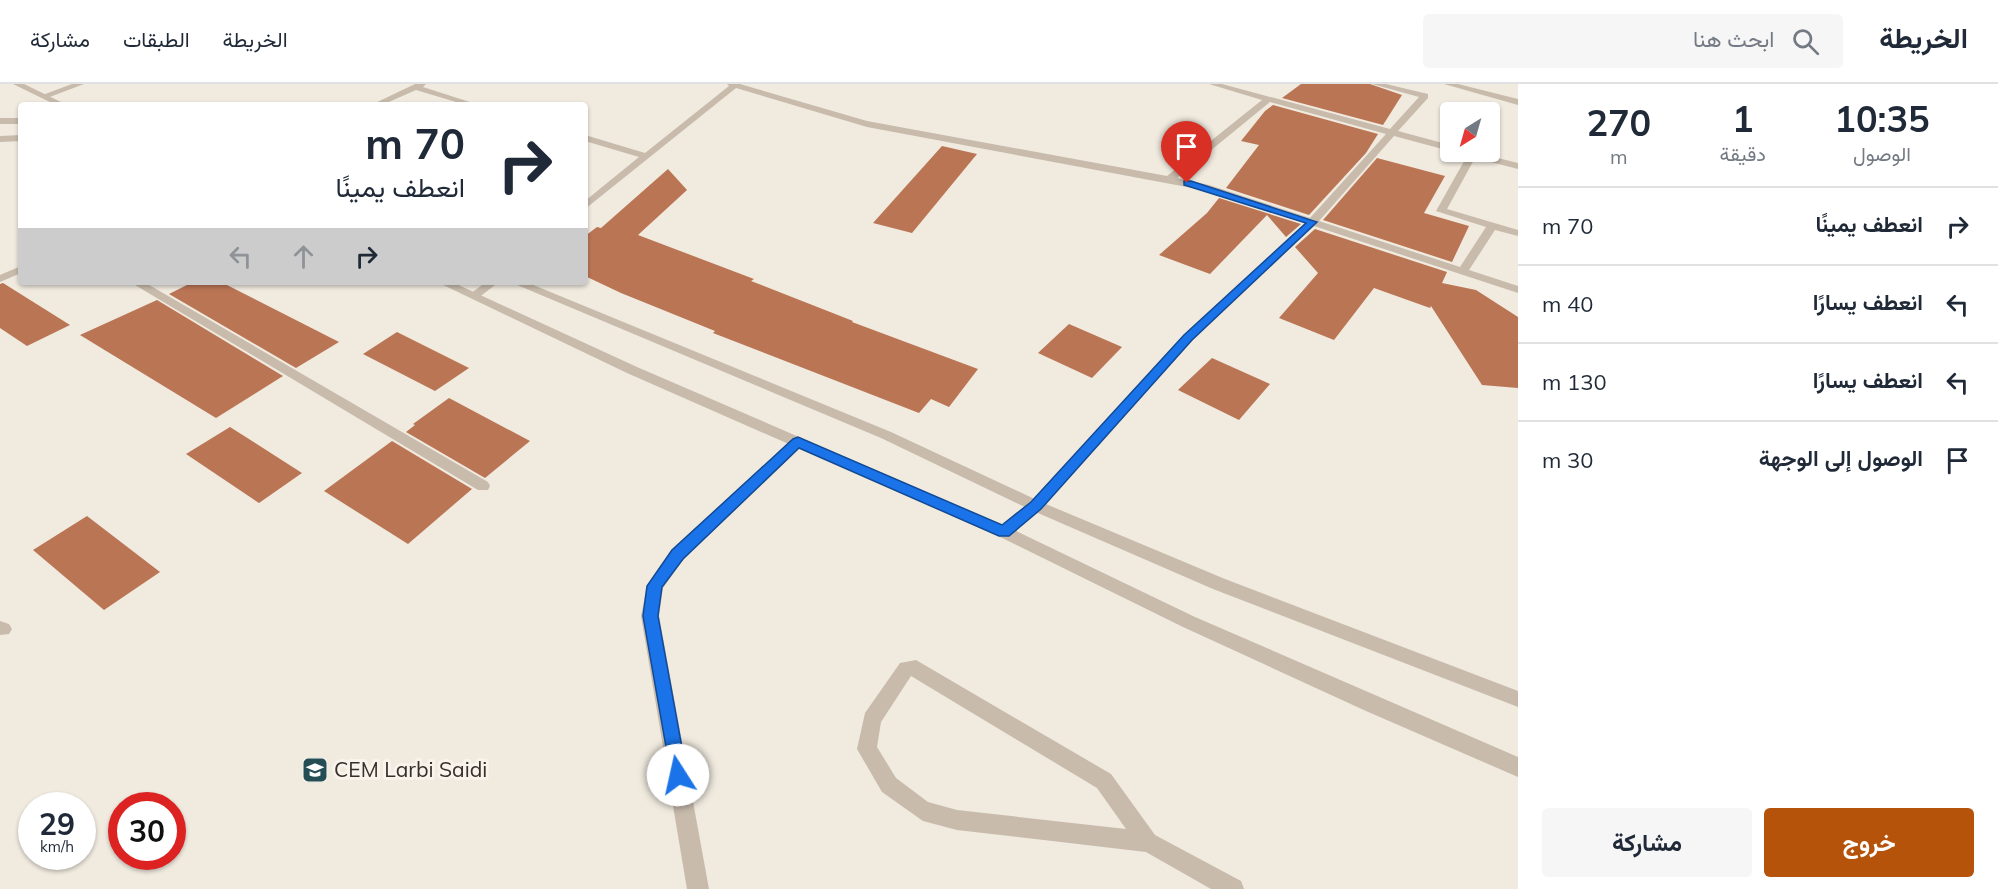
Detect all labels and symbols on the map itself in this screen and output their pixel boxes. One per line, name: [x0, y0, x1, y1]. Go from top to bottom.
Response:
north arrow: [1440, 102, 1500, 162]
pin: [1161, 121, 1212, 183]
position arrow: [646, 743, 710, 807]
school or university icon: CEM Larbi Saidi: [300, 755, 330, 785]
place label: CEM Larbi Saidi: [334, 756, 487, 782]
speed limit sign: 30: [108, 792, 186, 870]

